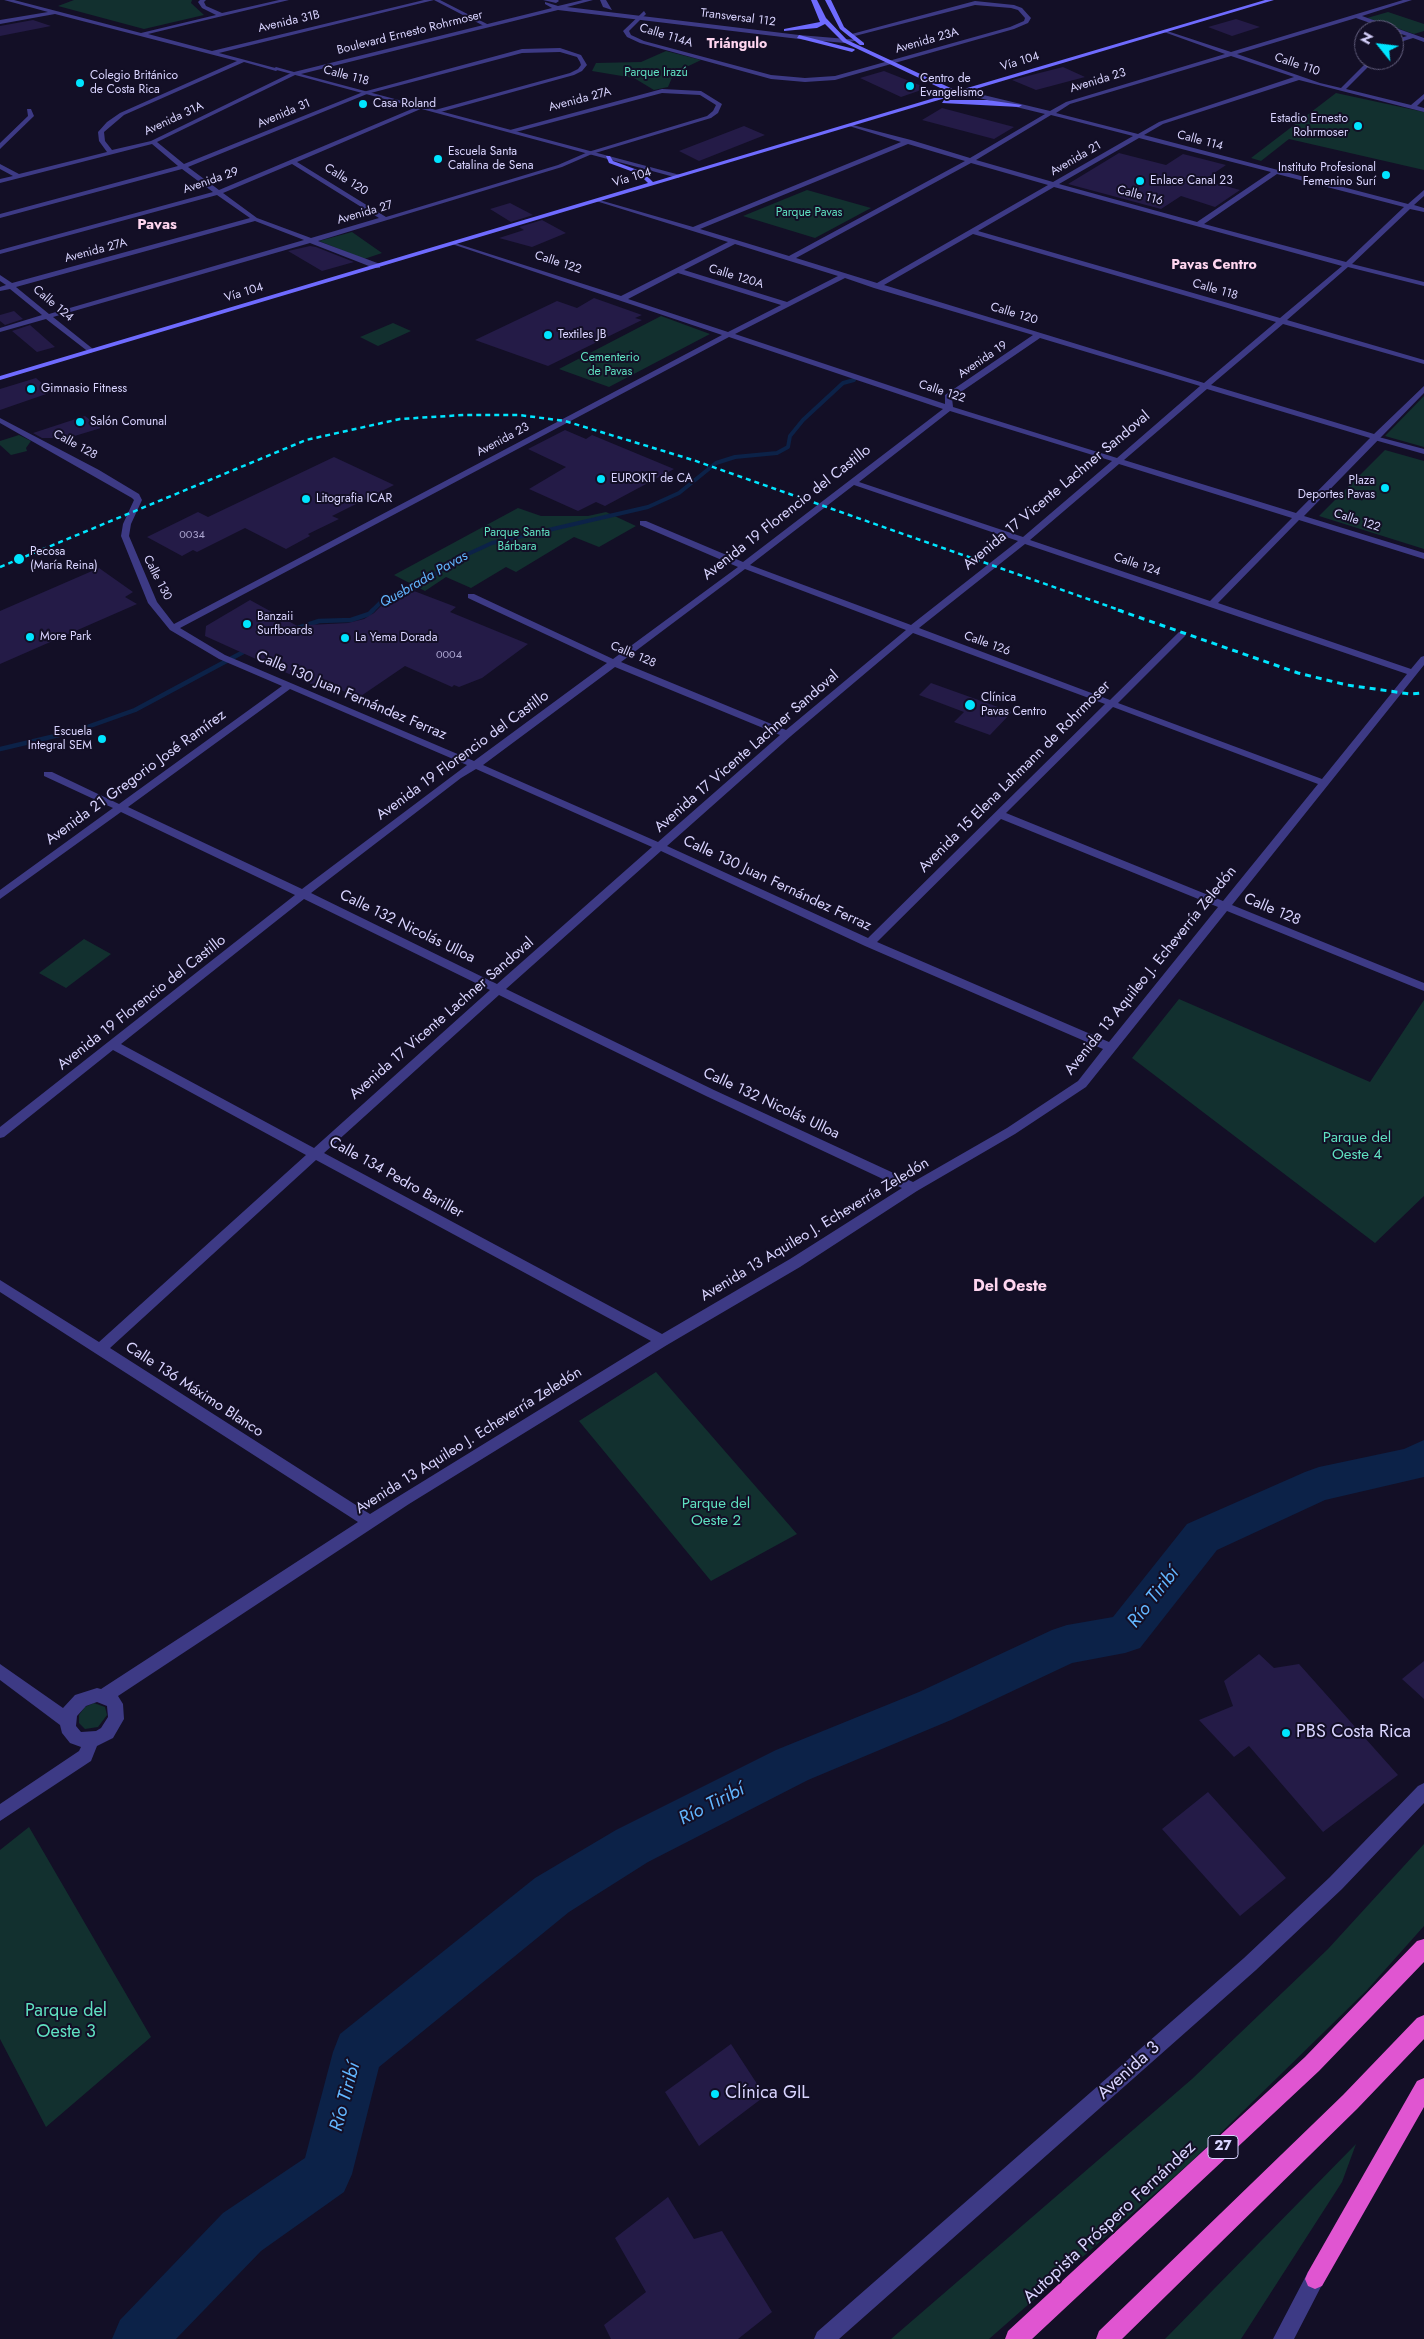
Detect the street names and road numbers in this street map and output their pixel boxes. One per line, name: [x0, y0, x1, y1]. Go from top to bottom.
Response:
street label: Transversal 112: [700, 6, 776, 30]
street label: Avenida 31B: [257, 8, 321, 36]
street label: Boulevard Ernesto Rohrmoser: [336, 8, 484, 58]
street label: Calle 114A: [638, 21, 694, 51]
street label: Avenida 23A: [894, 25, 960, 57]
street label: Vía 104: [999, 49, 1041, 75]
street label: Calle 110: [1272, 50, 1322, 80]
street label: Calle 118: [322, 63, 370, 89]
street label: Avenida 23: [1068, 66, 1128, 96]
street label: Avenida 27A: [547, 85, 613, 115]
street label: Avenida 31: [255, 96, 313, 132]
street label: Avenida 31A: [142, 99, 206, 139]
street label: Calle 114: [1175, 128, 1225, 154]
street label: Avenida 21: [1048, 139, 1104, 179]
street label: Calle 120: [322, 161, 370, 199]
street label: Avenida 29: [181, 165, 241, 197]
street label: Vía 104: [611, 165, 653, 191]
street label: Calle 116: [1115, 183, 1165, 209]
street label: Avenida 27: [335, 198, 395, 228]
street label: Avenida 27A: [63, 236, 129, 266]
street label: Calle 122: [533, 249, 583, 277]
street label: Calle 120A: [707, 262, 765, 292]
street label: Calle 118: [1191, 277, 1239, 303]
street label: Vía 104: [223, 280, 265, 306]
street label: Calle 124: [30, 283, 76, 325]
street label: Calle 120: [989, 300, 1039, 328]
street label: Avenida 19: [956, 338, 1010, 382]
street label: Calle 122: [917, 378, 967, 406]
street label: Avenida 17 Vicente Lachner Sandoval: [960, 408, 1154, 574]
street label: Avenida 23: [474, 420, 532, 460]
street label: Calle 128: [50, 427, 100, 463]
street label: Avenida 19 Florencio del Castillo: [699, 442, 875, 584]
street label: Calle 122: [1332, 507, 1382, 535]
street label: Calle 124: [1112, 550, 1162, 580]
street label: Calle 130: [140, 553, 174, 603]
street label: Calle 126: [962, 629, 1012, 659]
street label: Calle 128: [608, 639, 658, 671]
street label: Calle 130 Juan Fernández Ferraz: [253, 648, 449, 744]
street label: Avenida 17 Vicente Lachner Sandoval: [651, 667, 843, 837]
street label: Avenida 15 Elena Lahmann de Rohrmoser: [915, 677, 1115, 877]
street label: Avenida 19 Florencio del Castillo: [373, 687, 553, 825]
street label: Avenida 21 Gregorio José Ramírez: [42, 707, 230, 849]
street label: Calle 130 Juan Fernández Ferraz: [680, 832, 874, 936]
street label: Avenida 13 Aquileo J. Echeverría Zeledón: [1061, 863, 1241, 1079]
street label: Calle 132 Nicolás Ulloa: [336, 886, 478, 968]
street label: Calle 128: [1241, 890, 1303, 930]
street label: Avenida 19 Florencio del Castillo: [54, 932, 230, 1074]
street label: Avenida 17 Vicente Lachner Sandoval: [346, 934, 538, 1104]
street label: Calle 132 Nicolás Ulloa: [700, 1064, 842, 1144]
street label: Calle 134 Pedro Bariller: [326, 1134, 466, 1222]
street label: Avenida 13 Aquileo J. Echeverría Zeledón: [697, 1154, 933, 1306]
street label: Calle 136 Máximo Blanco: [122, 1339, 266, 1441]
street label: Avenida 13 Aquileo J. Echeverría Zeledón: [353, 1364, 585, 1518]
street label: Avenida 3: [1093, 2037, 1165, 2105]
road number: 27: [1208, 2136, 1238, 2158]
street label: Autopista Próspero Fernández: [1019, 2137, 1201, 2309]

